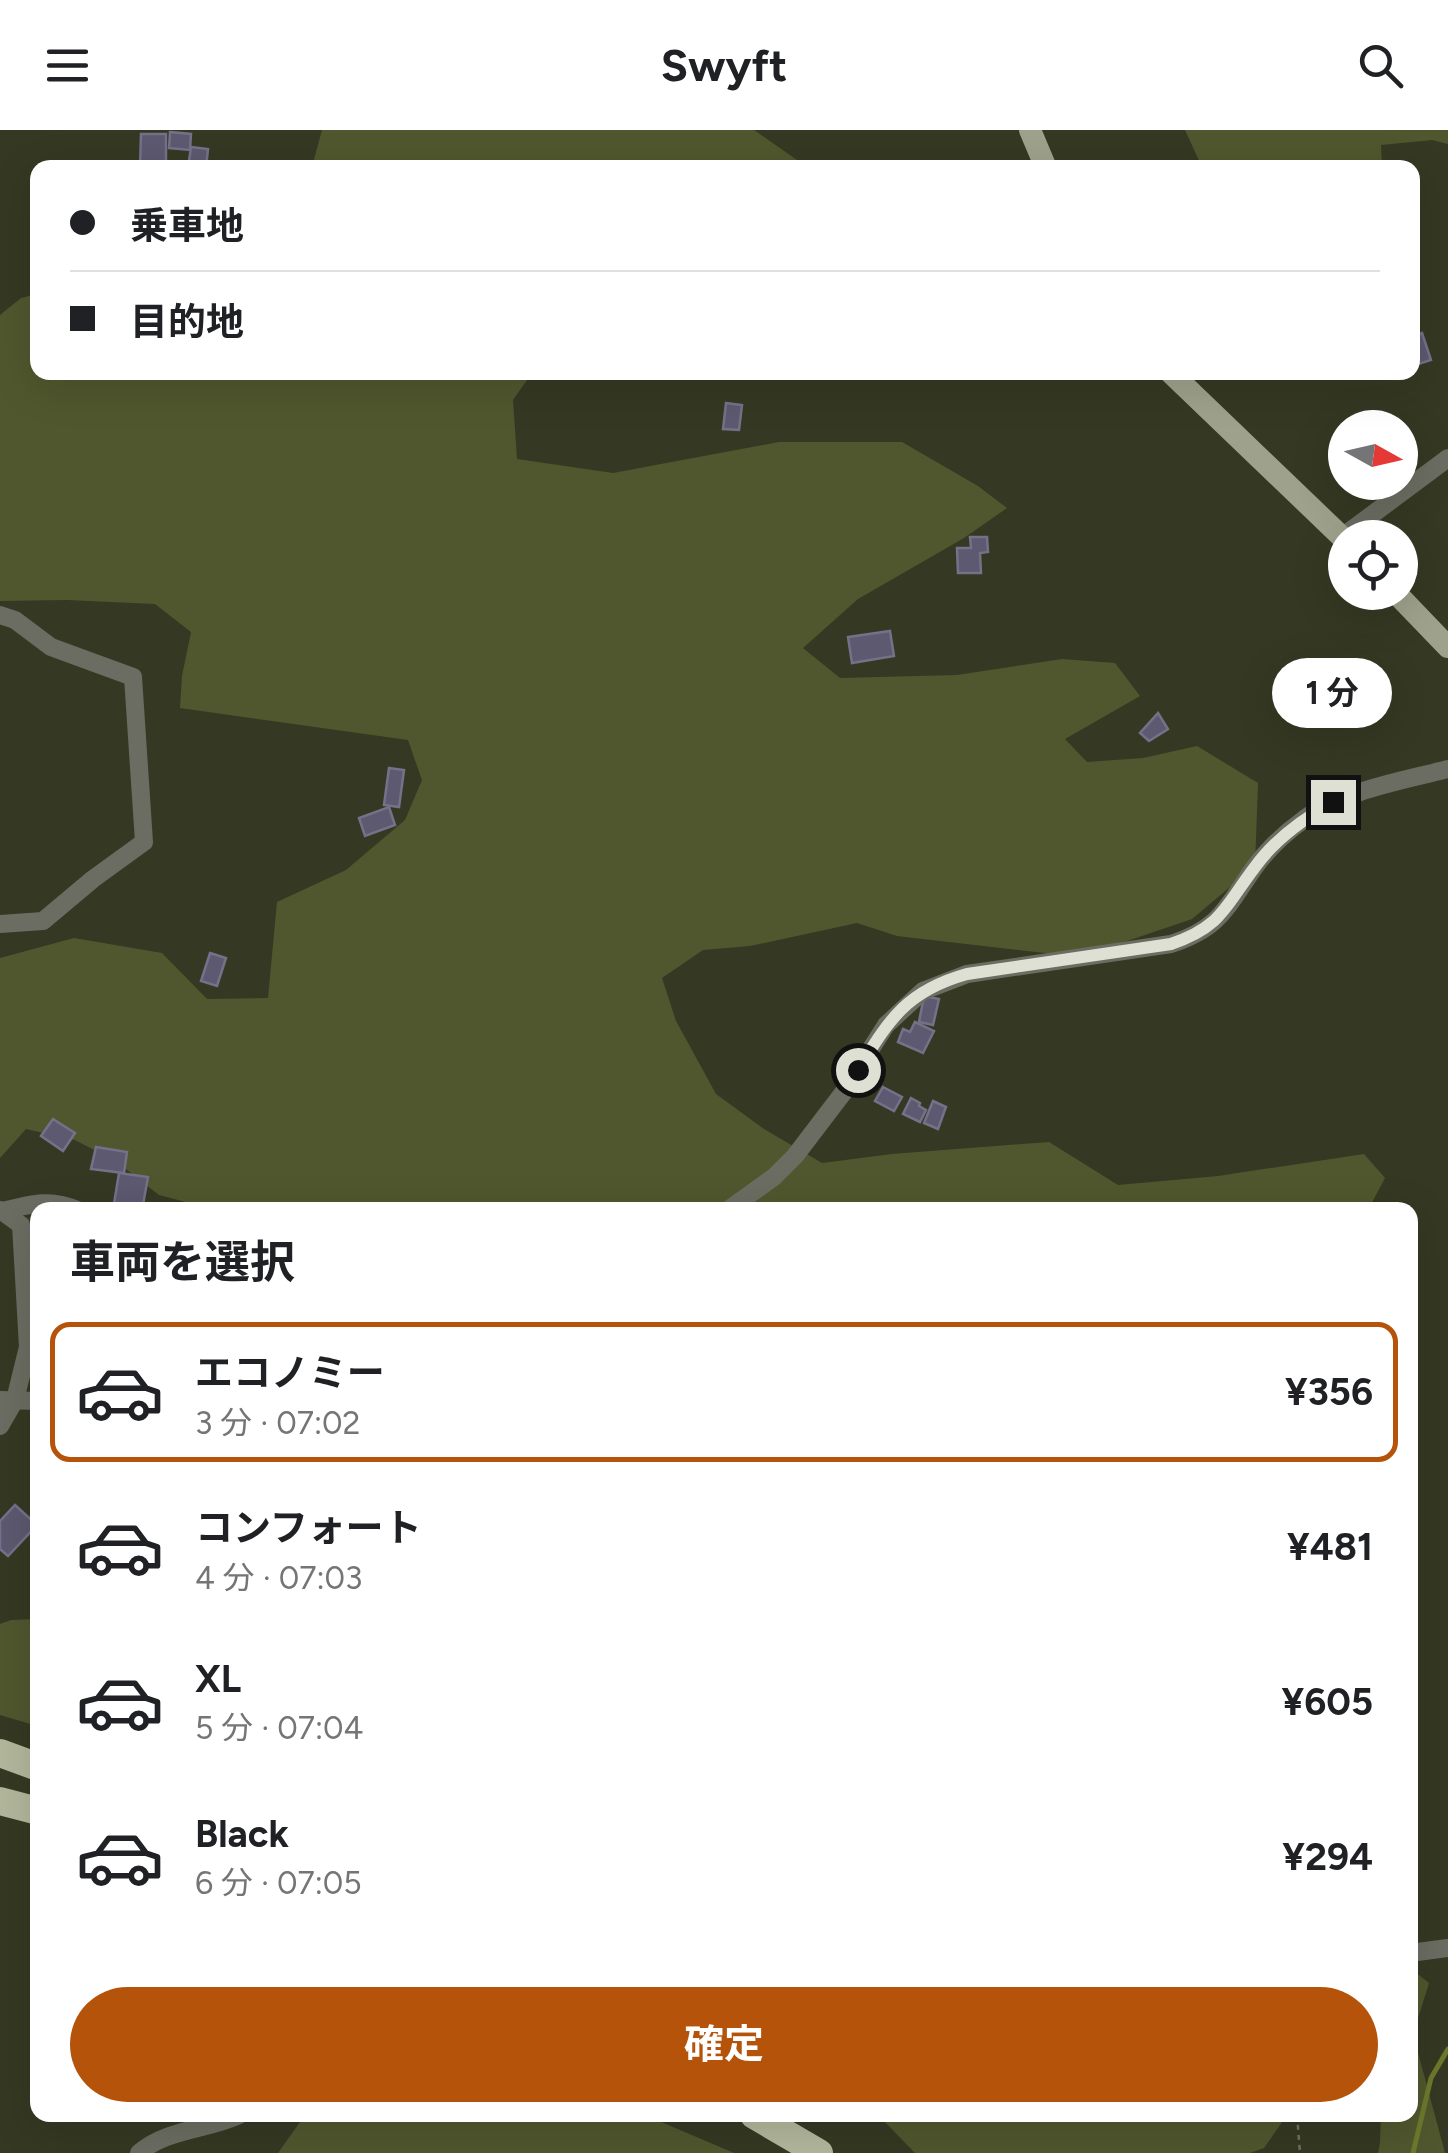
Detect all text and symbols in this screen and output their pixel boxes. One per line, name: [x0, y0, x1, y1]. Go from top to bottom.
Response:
icon: menu: [40, 38, 95, 93]
text: Swyft: [661, 38, 787, 92]
icon: search: [1353, 38, 1408, 93]
text: 乗車地: [130, 203, 244, 249]
text: 目的地: [130, 299, 244, 345]
north arrow: [1328, 410, 1418, 500]
map controls: [1328, 410, 1418, 610]
button: locate: [1328, 520, 1418, 610]
callout: 1 分: [1273, 657, 1393, 727]
text: 1 分: [1305, 674, 1359, 712]
route end: [1311, 780, 1356, 825]
route start: [836, 1048, 881, 1093]
text: 車両を選択: [70, 1235, 295, 1289]
icon: car: [75, 1347, 165, 1437]
text: エコノミー: [195, 1350, 385, 1396]
text: ¥356: [1285, 1369, 1373, 1415]
text: 3 分 · 07:02: [195, 1404, 360, 1442]
icon: car: [75, 1502, 165, 1592]
text: コンフォート: [195, 1505, 422, 1551]
text: ¥481: [1287, 1524, 1373, 1570]
text: 4 分 · 07:03: [195, 1559, 362, 1597]
text: XL: [195, 1656, 241, 1702]
icon: car: [75, 1657, 165, 1747]
text: ¥605: [1282, 1679, 1373, 1725]
text: 5 分 · 07:04: [195, 1709, 363, 1747]
text: Black: [195, 1811, 289, 1857]
icon: car: [75, 1812, 165, 1902]
text: ¥294: [1282, 1834, 1373, 1880]
text: 6 分 · 07:05: [195, 1864, 362, 1902]
button: 確定: [70, 1987, 1378, 2102]

